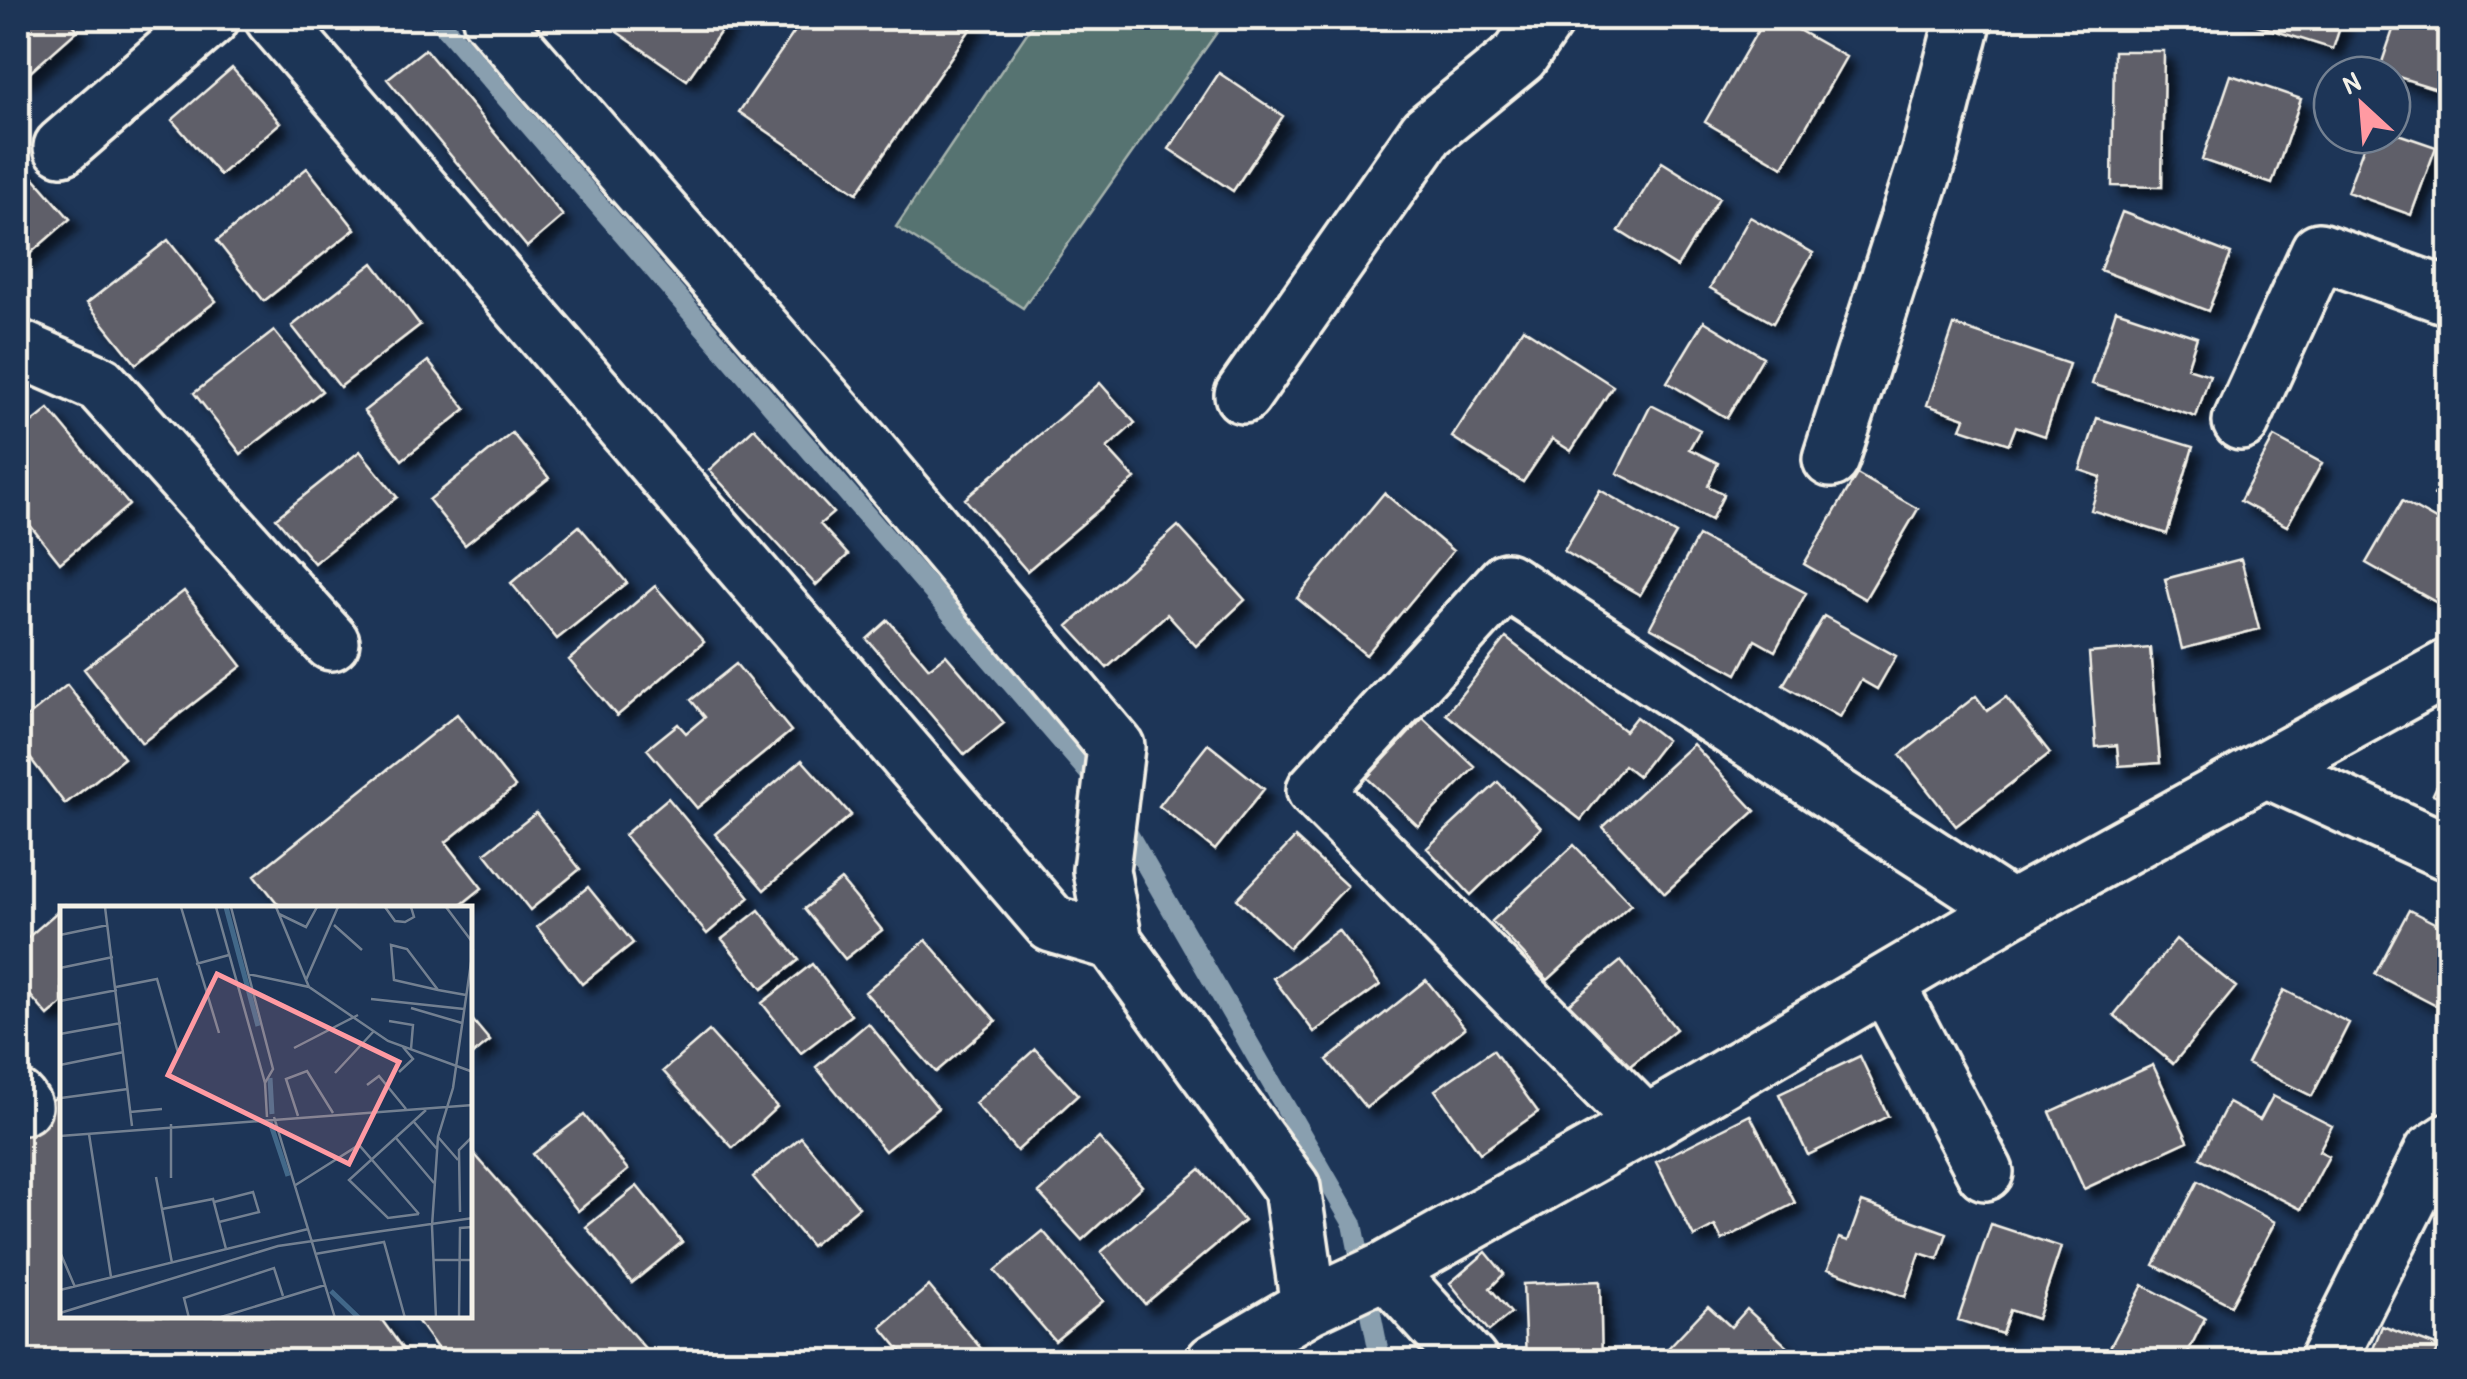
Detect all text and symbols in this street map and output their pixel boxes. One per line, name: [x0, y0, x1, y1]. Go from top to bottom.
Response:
north arrow: [2312, 55, 2412, 155]
text: N: [2336, 62, 2366, 103]
inset map: [60, 906, 472, 1319]

